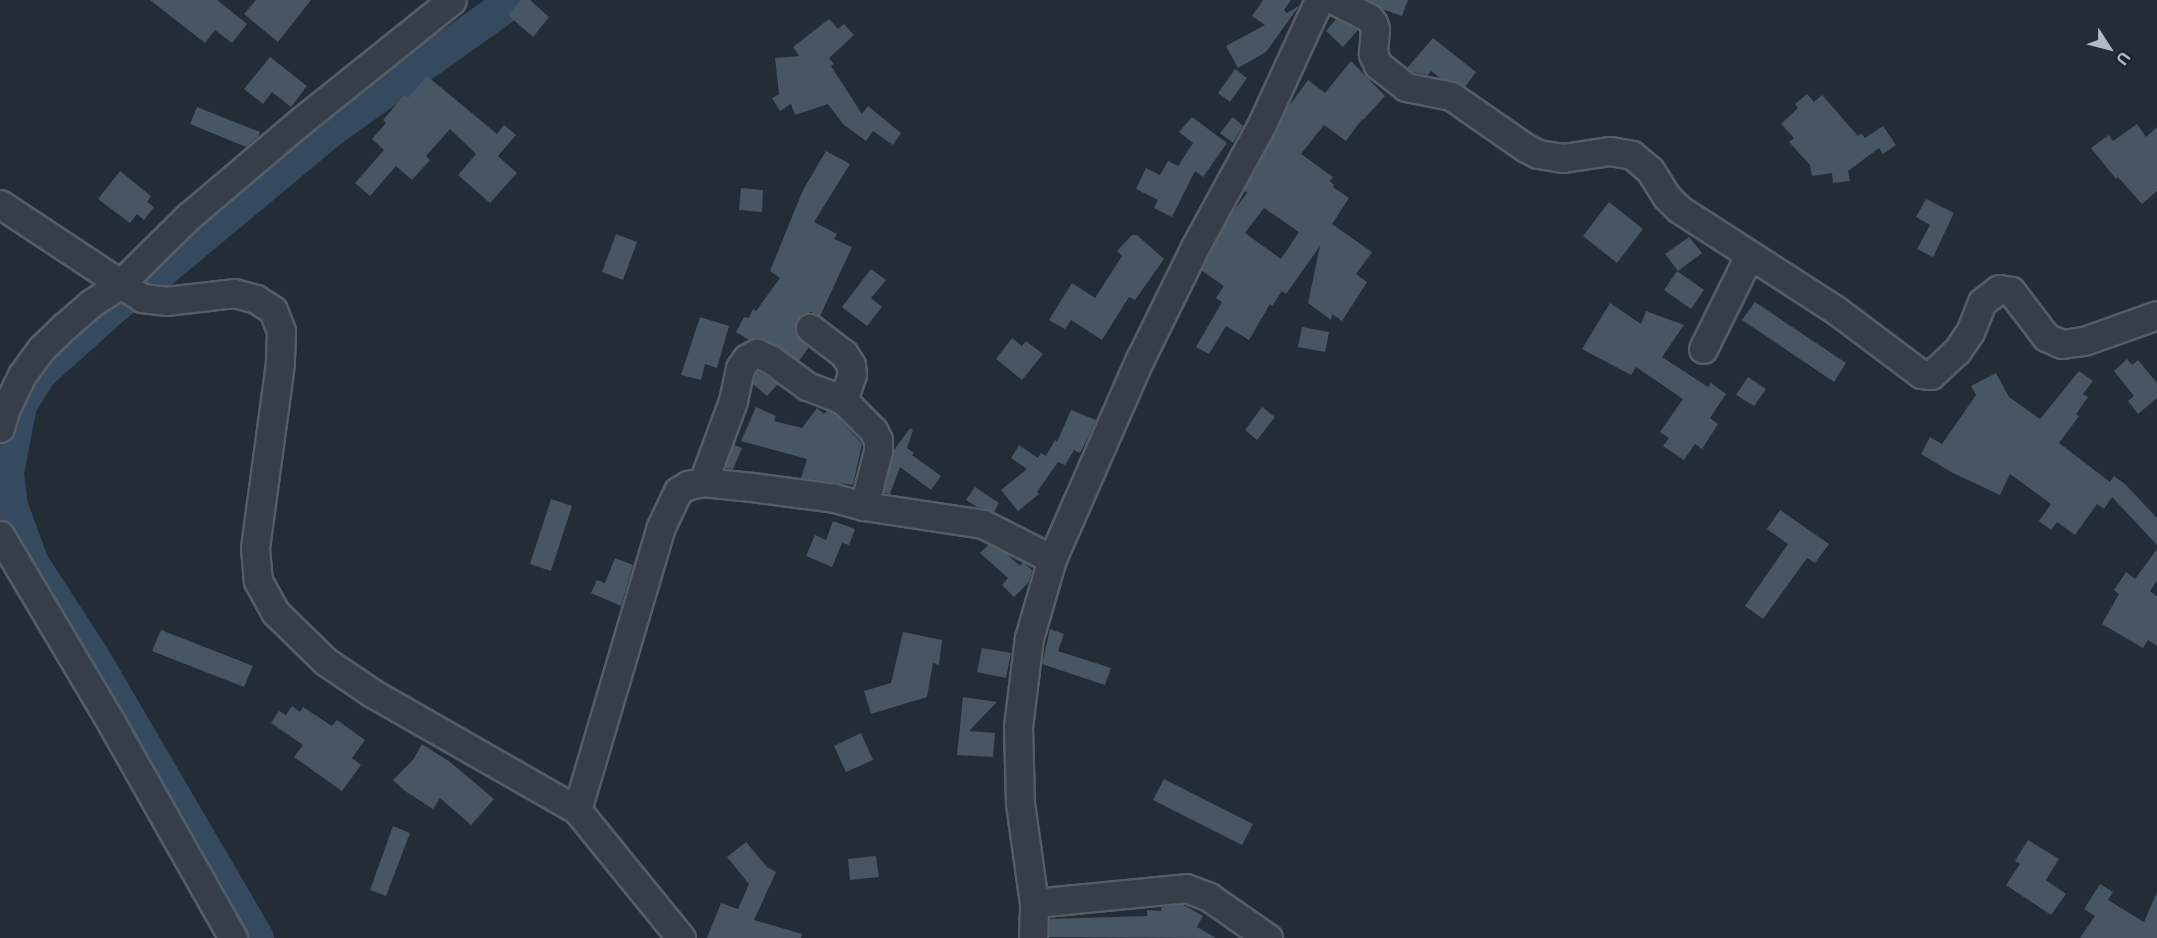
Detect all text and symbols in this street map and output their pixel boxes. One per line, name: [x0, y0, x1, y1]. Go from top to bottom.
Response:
north arrow: [2079, 18, 2139, 78]
text: U: [2111, 47, 2136, 70]

